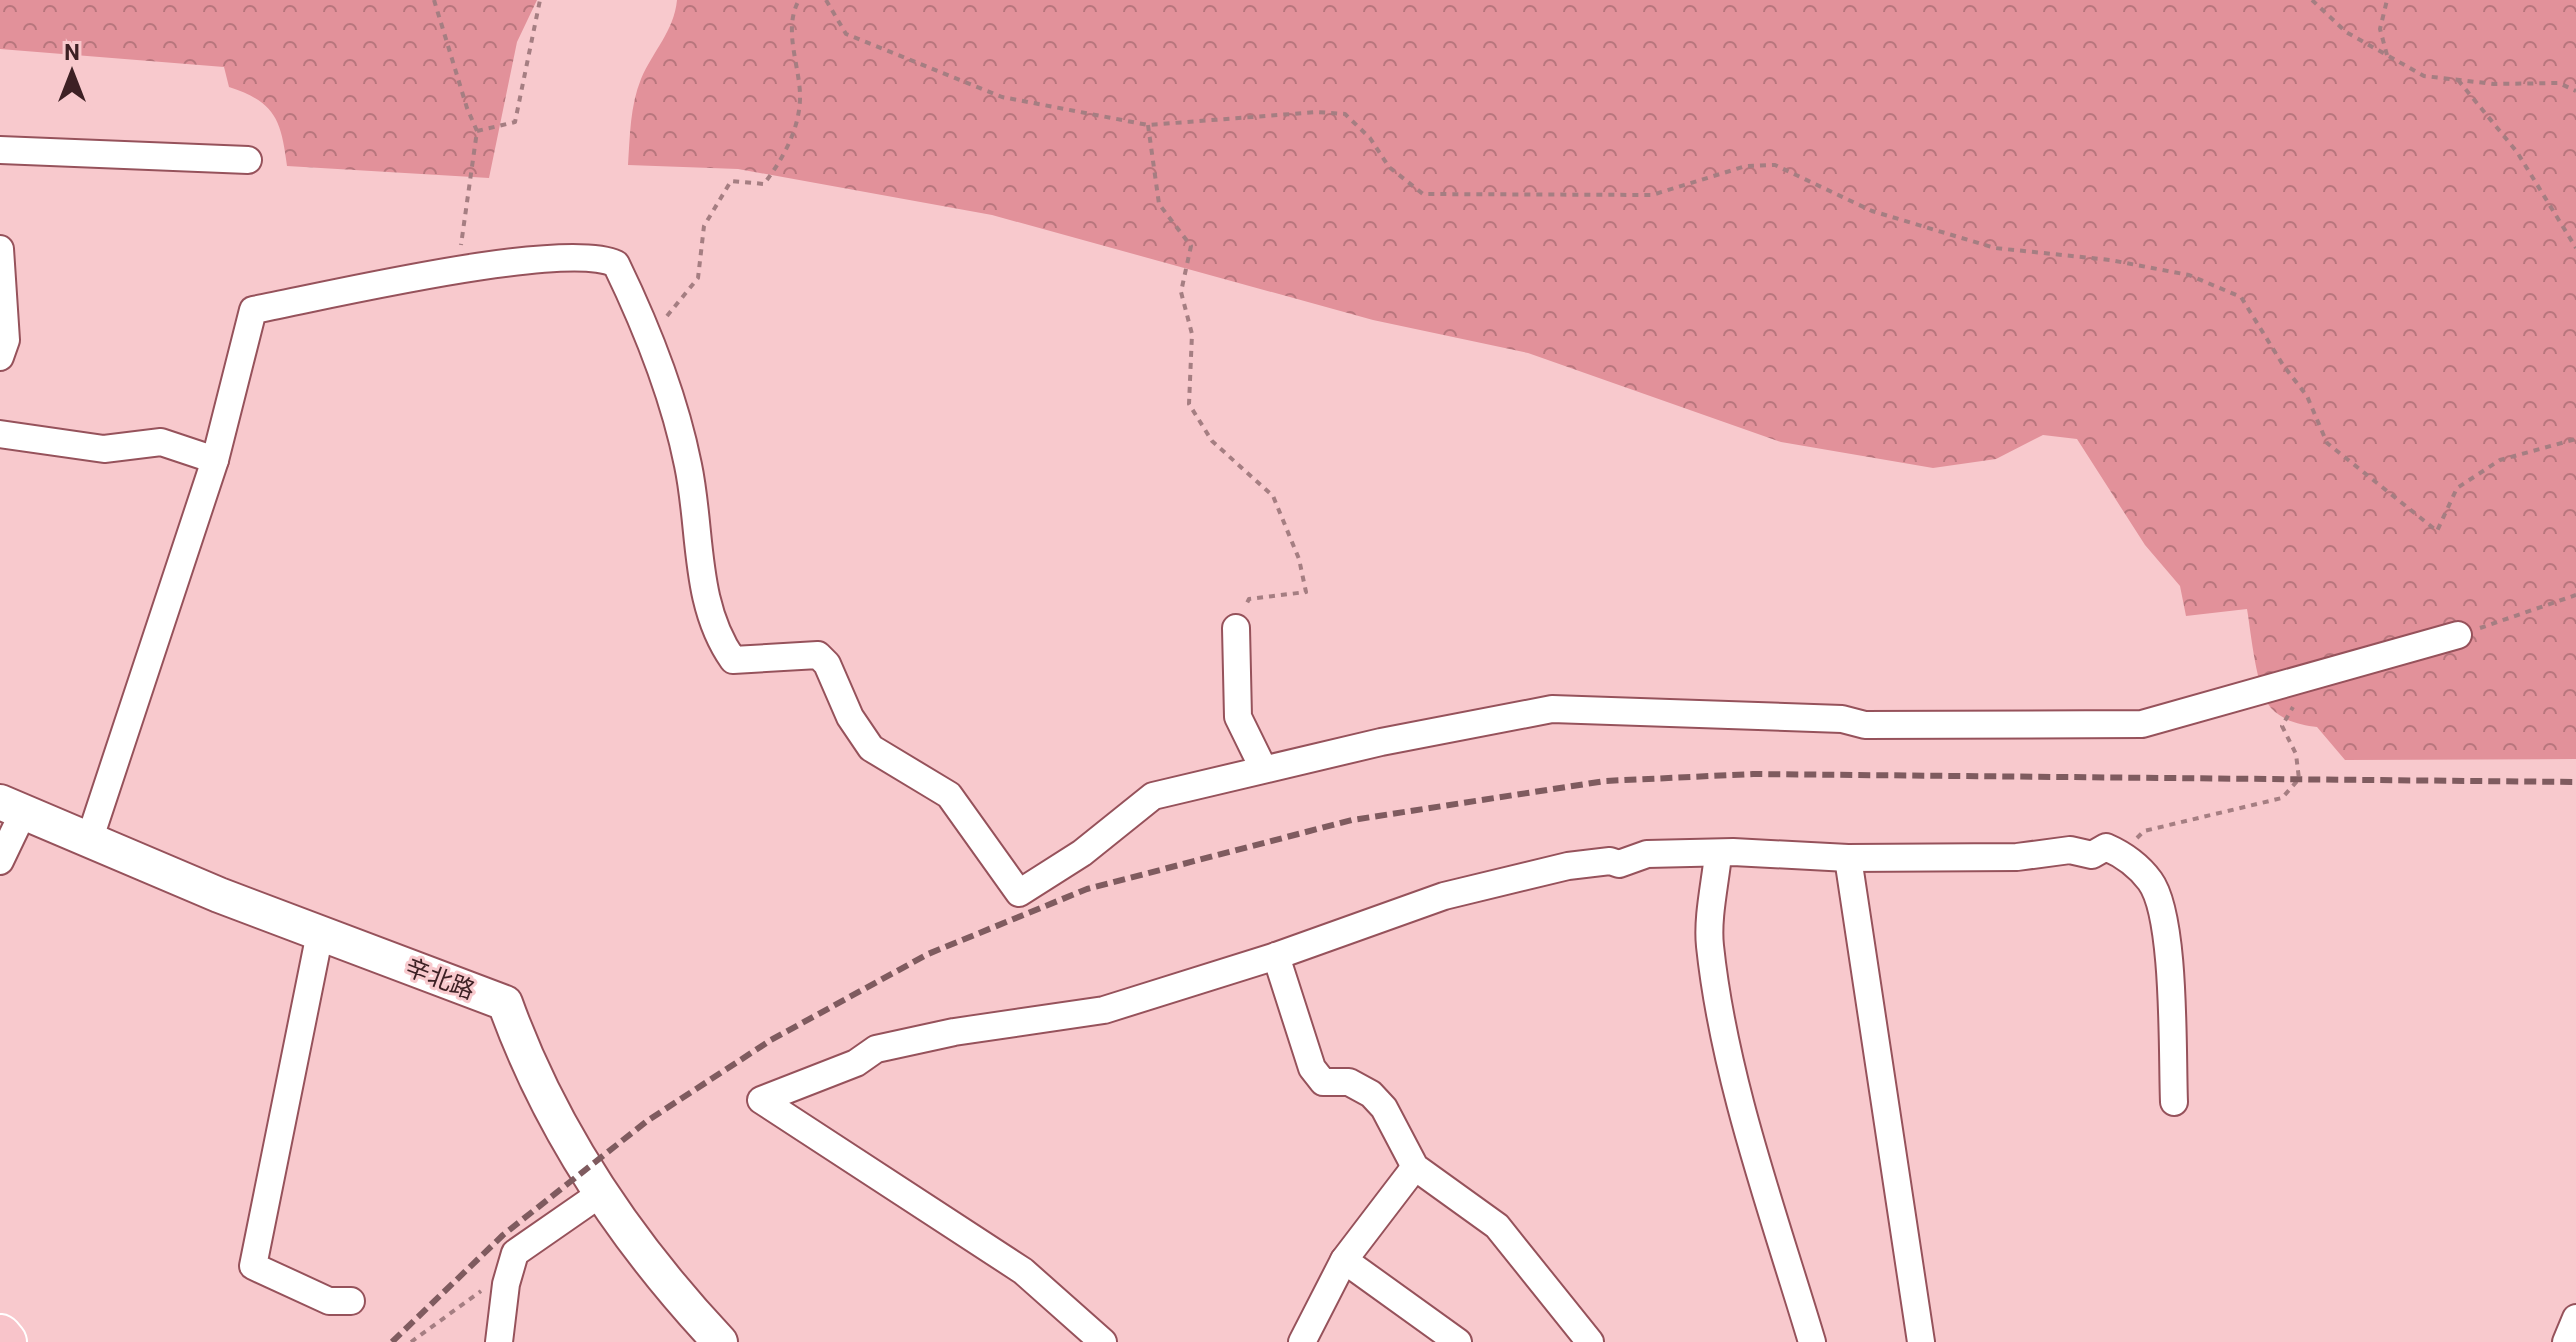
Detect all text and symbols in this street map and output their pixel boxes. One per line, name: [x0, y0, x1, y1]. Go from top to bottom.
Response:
north arrow: [32, 32, 112, 112]
text: N: [64, 40, 80, 65]
street label: 辛北路: [401, 953, 479, 1005]

